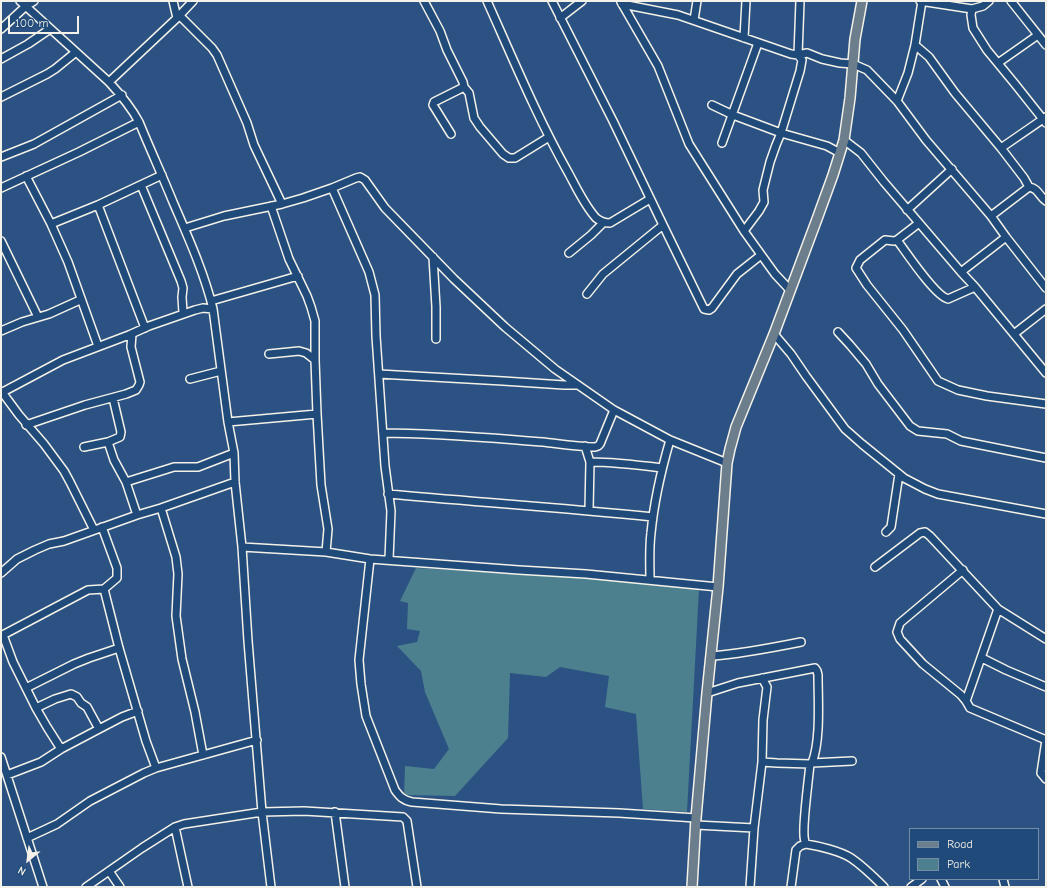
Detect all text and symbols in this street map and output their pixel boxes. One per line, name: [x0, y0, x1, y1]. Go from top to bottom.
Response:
scale bar: [10, 8, 81, 34]
text: 100 m: [15, 16, 48, 30]
legend: [909, 828, 1039, 880]
text: Road: [947, 837, 973, 851]
north arrow: [8, 840, 48, 880]
text: Park: [947, 857, 970, 871]
text: N: [16, 864, 28, 878]

